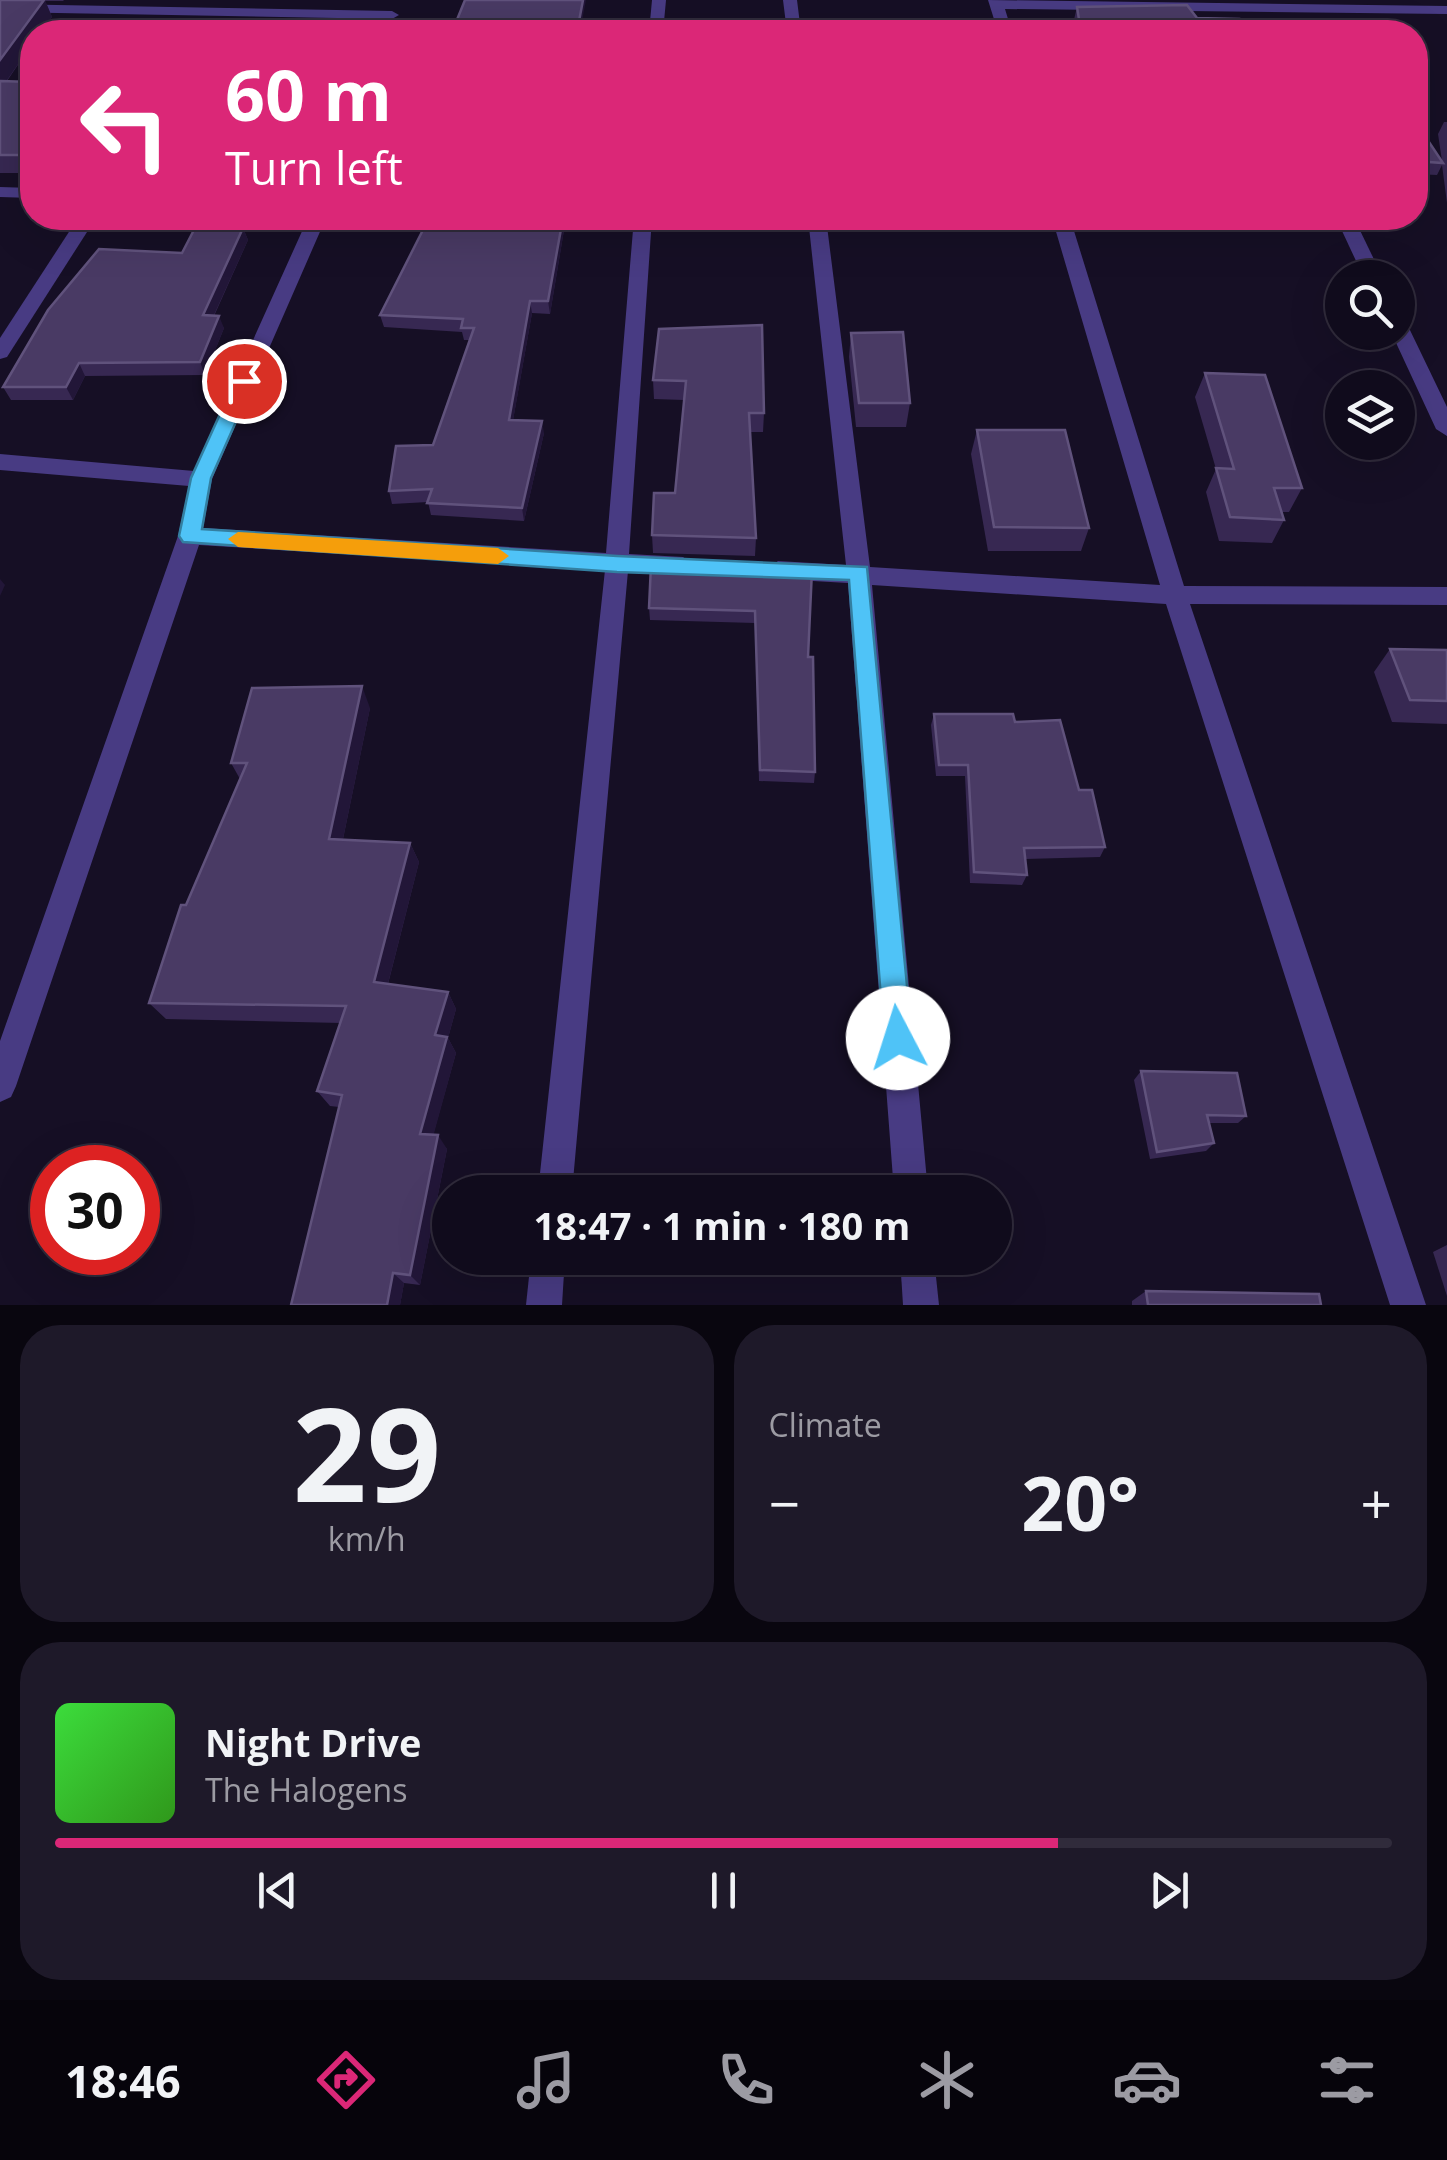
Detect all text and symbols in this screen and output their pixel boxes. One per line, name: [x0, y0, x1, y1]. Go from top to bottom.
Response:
text: 60 m: [225, 46, 392, 142]
icon: left: [60, 60, 190, 190]
text: Turn left: [225, 137, 403, 198]
map controls: [1325, 260, 1415, 460]
button: search: [1325, 260, 1415, 350]
pin: [202, 339, 287, 424]
icon: arrive: [217, 354, 272, 409]
button: layers: [1325, 370, 1415, 460]
position arrow: [846, 986, 950, 1090]
speed limit sign: 30: [30, 1145, 160, 1275]
text: 18:47 · 1 min · 180 m: [534, 1199, 910, 1251]
text: 29: [292, 1363, 441, 1540]
text: Climate: [769, 1403, 882, 1446]
text: 20°: [1021, 1451, 1139, 1553]
text: −: [769, 1465, 800, 1540]
text: +: [1361, 1465, 1392, 1540]
text: km/h: [328, 1517, 406, 1560]
text: Night Drive: [205, 1716, 421, 1768]
text: The Halogens: [205, 1768, 407, 1811]
icon: previous: [250, 1863, 305, 1918]
icon: pause: [696, 1863, 751, 1918]
icon: next: [1142, 1863, 1197, 1918]
icon: directions: [311, 2045, 381, 2115]
icon: music: [511, 2045, 581, 2115]
icon: phone: [711, 2045, 781, 2115]
icon: climate: [912, 2045, 982, 2115]
icon: car: [1112, 2045, 1182, 2115]
icon: filters: [1312, 2045, 1382, 2115]
text: 18:46: [65, 2050, 181, 2111]

